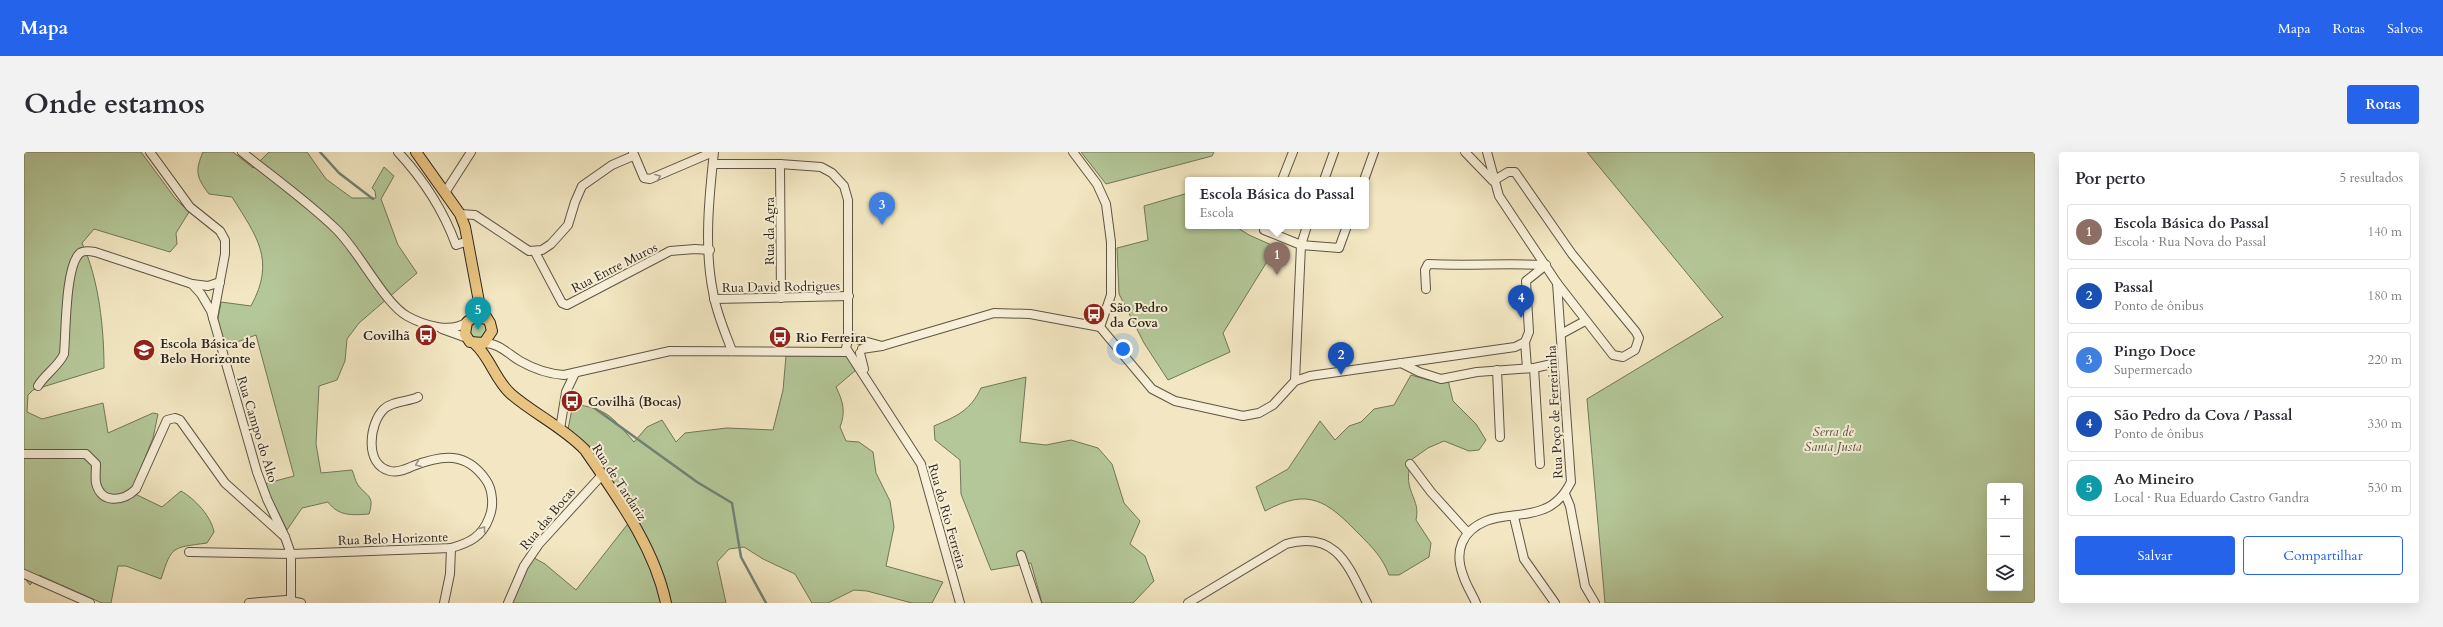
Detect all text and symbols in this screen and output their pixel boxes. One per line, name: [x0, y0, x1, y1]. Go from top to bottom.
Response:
text: Mapa: [20, 15, 68, 41]
text: Mapa: [2278, 19, 2311, 38]
text: Rotas: [2333, 19, 2365, 38]
text: Salvos: [2387, 19, 2423, 38]
text: Onde estamos: [24, 85, 205, 123]
button: Rotas: [2347, 85, 2419, 124]
text: Por perto: [2075, 167, 2145, 190]
text: 5 resultados: [2339, 169, 2403, 187]
one-way arrow: [654, 173, 661, 181]
popup: [1185, 177, 1369, 229]
text: Escola Básica do Passal: [1200, 184, 1354, 204]
pin: 3: [869, 192, 895, 225]
street label: Rua da Agra: [761, 197, 779, 265]
text: Escola: [1200, 204, 1234, 222]
text: Escola Básica do Passal: [2114, 213, 2269, 233]
text: 1: [2086, 223, 2092, 241]
text: 140 m: [2368, 223, 2402, 241]
text: Escola · Rua Nova do Passal: [2114, 233, 2266, 251]
street label: Rua Entre Muros: [568, 238, 661, 297]
pin: 1: [1264, 242, 1290, 275]
street label: Rua David Rodrigues: [722, 277, 840, 297]
text: Passal: [2114, 277, 2153, 297]
pin: 4: [1508, 285, 1534, 318]
text: 2: [2086, 287, 2092, 305]
text: 180 m: [2368, 287, 2402, 305]
pin: 5: [465, 297, 491, 330]
text: Ponto de ônibus: [2114, 297, 2204, 315]
place label: São Pedro da Cova: [1110, 299, 1168, 332]
bus stop icon: São Pedro da Cova: [1081, 301, 1107, 327]
bus stop icon: Covilhã: [413, 322, 439, 348]
bus stop icon: Rio Ferreira: [767, 324, 793, 350]
place label: Covilhã: [363, 327, 411, 345]
place label: Rio Ferreira: [796, 329, 867, 347]
place label: Escola Básica de Belo Horizonte: [160, 335, 256, 368]
school or university icon: Escola Básica de Belo Horizonte: [131, 337, 157, 363]
your location: [1113, 339, 1133, 359]
text: Pingo Doce: [2114, 341, 2196, 361]
pin: 2: [1328, 342, 1354, 375]
street label: Rua Poço de Ferreirinha: [1542, 344, 1567, 479]
text: 3: [2086, 351, 2092, 369]
text: 220 m: [2368, 351, 2402, 369]
text: Supermercado: [2114, 361, 2192, 379]
street label: Rua Campo do Alto: [232, 374, 282, 485]
bus stop icon: Covilhã (Bocas): [559, 388, 585, 414]
place label: Covilhã (Bocas): [588, 393, 682, 411]
text: São Pedro da Cova / Passal: [2114, 405, 2292, 425]
text: 4: [2086, 415, 2092, 433]
text: 330 m: [2368, 415, 2402, 433]
park label: Serra de Santa Justa: [1804, 423, 1862, 456]
text: Ponto de ônibus: [2114, 425, 2204, 443]
street label: Rua de Tardariz: [588, 441, 651, 525]
one-way arrow: [415, 460, 422, 468]
street label: Rua do Rio Ferreira: [923, 462, 971, 571]
text: Ao Mineiro: [2114, 469, 2194, 489]
text: 5: [2086, 479, 2092, 497]
text: 530 m: [2368, 479, 2402, 497]
street label: Rua das Bocas: [516, 483, 580, 554]
map controls: [1987, 483, 2023, 591]
button: +: [1987, 483, 2023, 519]
text: Local · Rua Eduardo Castro Gandra: [2114, 489, 2309, 507]
button: −: [1987, 519, 2023, 555]
one-way arrow: [478, 527, 485, 534]
street label: Rua Belo Horizonte: [338, 528, 449, 550]
button: Salvar: [2075, 536, 2235, 575]
button: Compartilhar: [2243, 536, 2403, 575]
button: layers: [1987, 555, 2023, 591]

